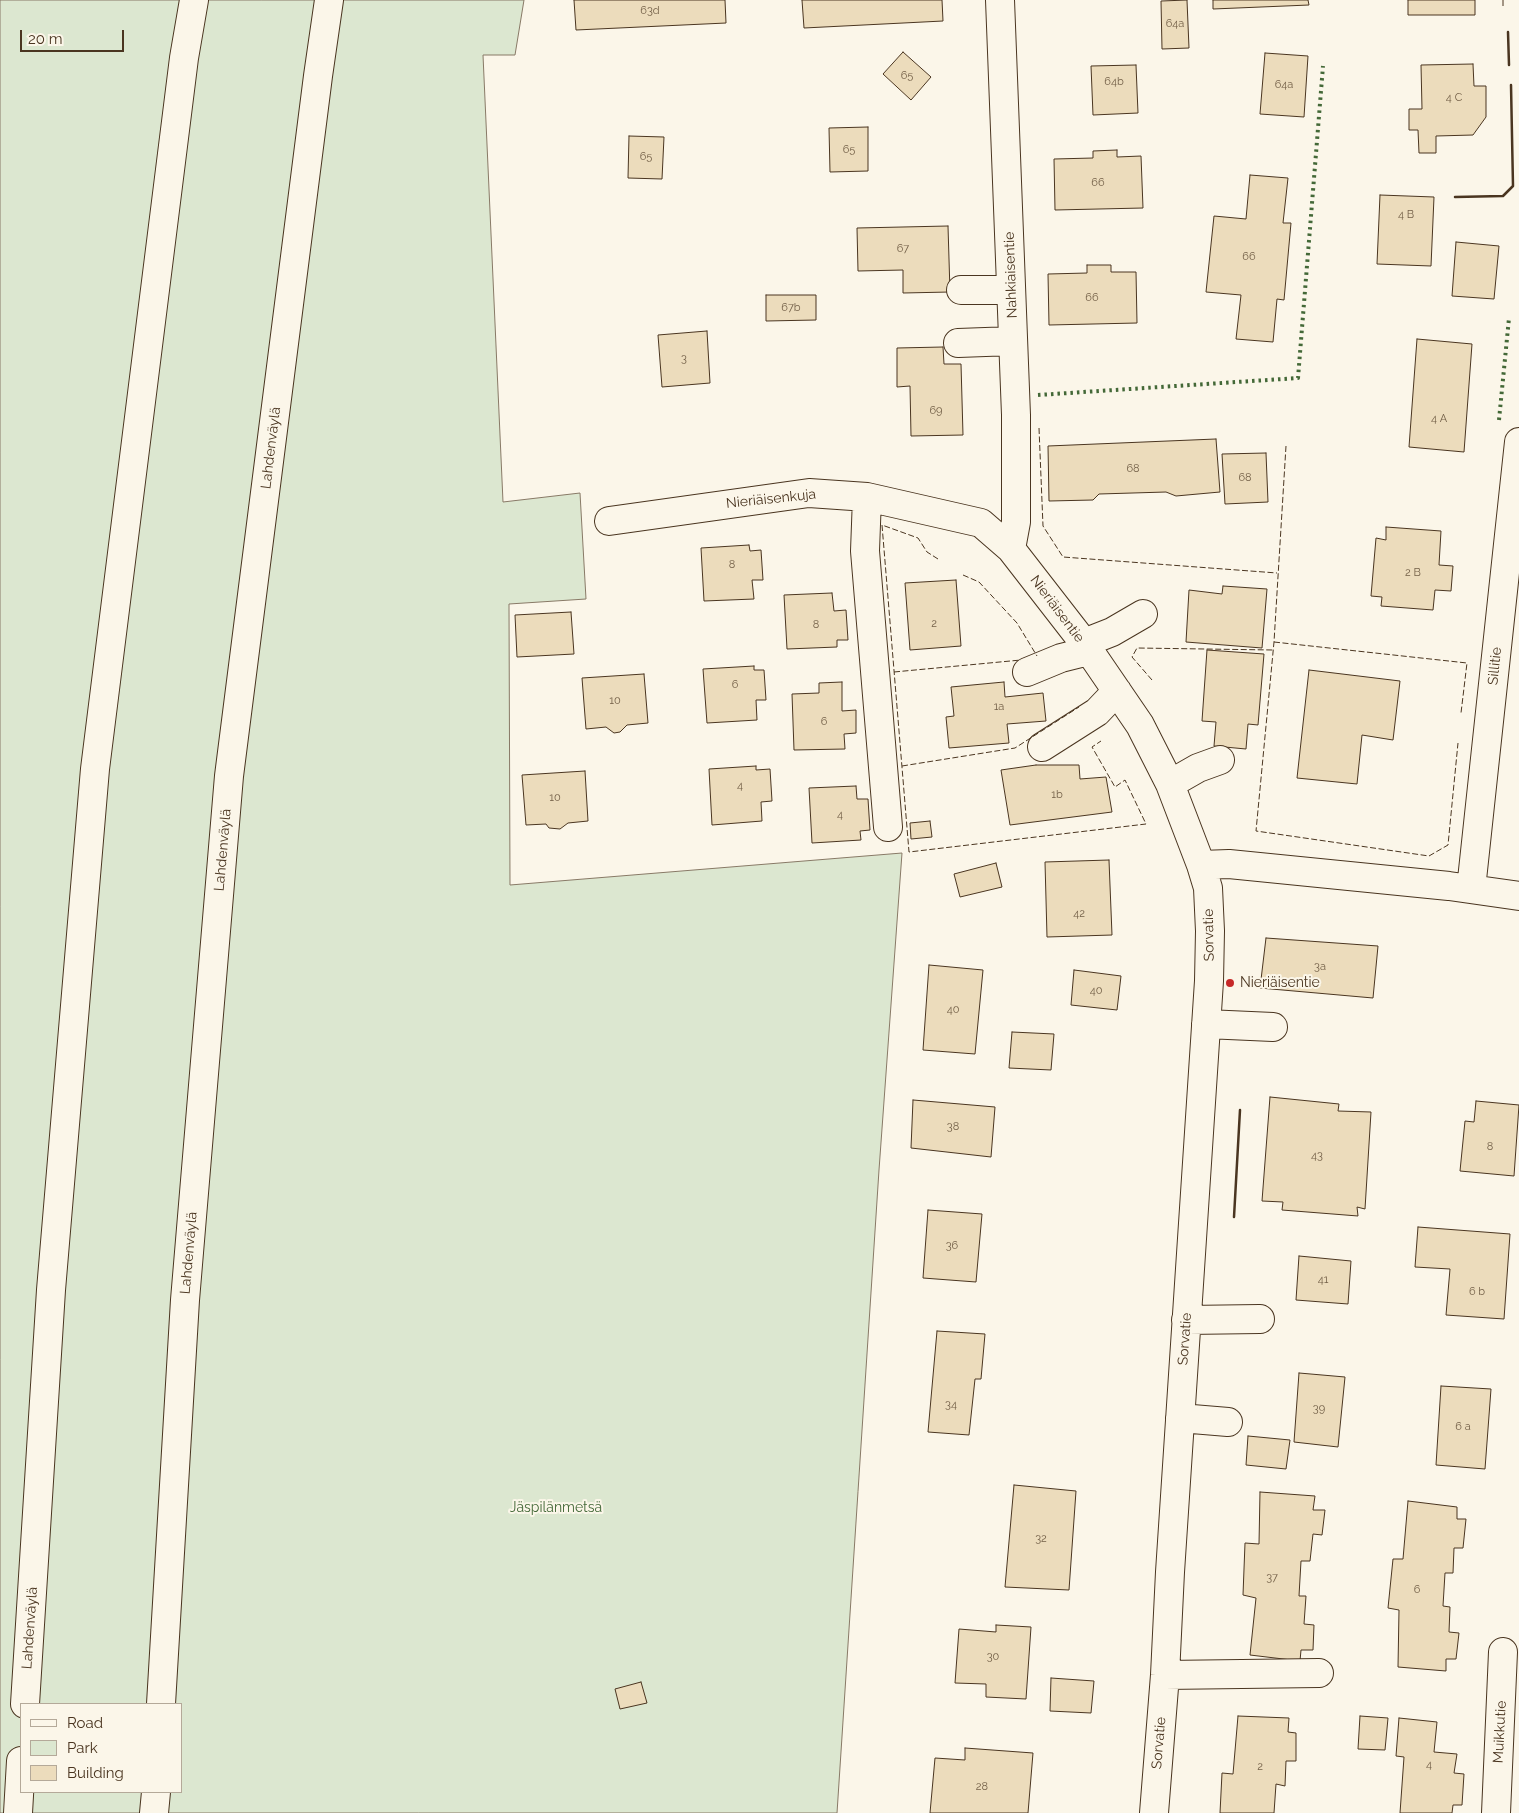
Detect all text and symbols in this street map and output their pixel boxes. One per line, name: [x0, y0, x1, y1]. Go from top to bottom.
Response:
house number: 63d: [640, 4, 660, 18]
house number: 64a: [1166, 17, 1184, 31]
scale bar: [22, 20, 126, 52]
text: 20 m: [28, 30, 63, 48]
house number: 65: [901, 69, 913, 83]
house number: 64b: [1104, 75, 1124, 89]
house number: 64a: [1275, 78, 1293, 92]
house number: 4 C: [1446, 91, 1462, 105]
house number: 65: [843, 143, 855, 157]
house number: 65: [640, 150, 652, 164]
house number: 66: [1091, 176, 1105, 190]
house number: 4 B: [1398, 208, 1414, 222]
street label: Nahkiaisentie: [1001, 231, 1021, 319]
house number: 67: [897, 242, 909, 256]
house number: 66: [1242, 250, 1256, 264]
house number: 66: [1085, 291, 1099, 305]
house number: 67b: [781, 301, 801, 315]
house number: 3: [681, 352, 687, 366]
house number: 69: [929, 404, 943, 418]
street label: Lahdenväylä: [258, 406, 284, 490]
house number: 4 A: [1431, 412, 1447, 426]
house number: 68: [1126, 462, 1140, 476]
house number: 68: [1238, 471, 1252, 485]
street label: Nieriäisenkuja: [725, 486, 817, 512]
house number: 8: [729, 558, 735, 572]
house number: 2 B: [1405, 566, 1421, 580]
street label: Nieriäisentie: [1026, 572, 1088, 646]
house number: 2: [931, 617, 937, 631]
house number: 8: [813, 618, 819, 632]
street label: Sillitie: [1485, 646, 1505, 686]
house number: 6: [732, 678, 738, 692]
house number: 10: [609, 694, 621, 708]
house number: 1a: [994, 700, 1004, 714]
house number: 6: [821, 715, 827, 729]
house number: 4: [737, 779, 743, 793]
house number: 1b: [1051, 788, 1063, 802]
house number: 10: [549, 791, 561, 805]
street label: Lahdenväylä: [211, 808, 235, 892]
house number: 4: [837, 808, 843, 822]
house number: 42: [1073, 907, 1085, 921]
street label: Sorvatie: [1200, 909, 1218, 961]
house number: 3a: [1314, 960, 1326, 974]
place label: Nieriäisentie: [1240, 975, 1320, 991]
marker: Nieriäisentie: [1224, 977, 1236, 989]
house number: 40: [1090, 984, 1102, 998]
house number: 40: [947, 1003, 959, 1017]
house number: 38: [947, 1120, 959, 1134]
house number: 8: [1487, 1140, 1493, 1154]
house number: 43: [1311, 1149, 1323, 1163]
street label: Lahdenväylä: [177, 1211, 201, 1295]
house number: 36: [946, 1239, 958, 1253]
house number: 41: [1318, 1273, 1328, 1287]
house number: 6 b: [1469, 1285, 1485, 1299]
street label: Sorvatie: [1175, 1312, 1195, 1366]
house number: 34: [945, 1398, 957, 1412]
house number: 39: [1313, 1402, 1325, 1416]
house number: 6 a: [1455, 1420, 1471, 1434]
park label: Jäspilänmetsä: [510, 1500, 602, 1516]
house number: 32: [1035, 1532, 1047, 1546]
house number: 37: [1266, 1571, 1278, 1585]
house number: 6: [1414, 1583, 1420, 1597]
street label: Lahdenväylä: [19, 1586, 41, 1670]
house number: 30: [987, 1650, 999, 1664]
street label: Muikkutie: [1490, 1700, 1510, 1764]
legend: [20, 1703, 182, 1793]
text: Road: [67, 1714, 103, 1732]
street label: Sorvatie: [1148, 1716, 1170, 1770]
text: Park: [67, 1739, 98, 1757]
house number: 4: [1426, 1758, 1432, 1772]
house number: 2: [1257, 1760, 1263, 1774]
text: Building: [67, 1764, 124, 1782]
house number: 28: [976, 1780, 988, 1794]

